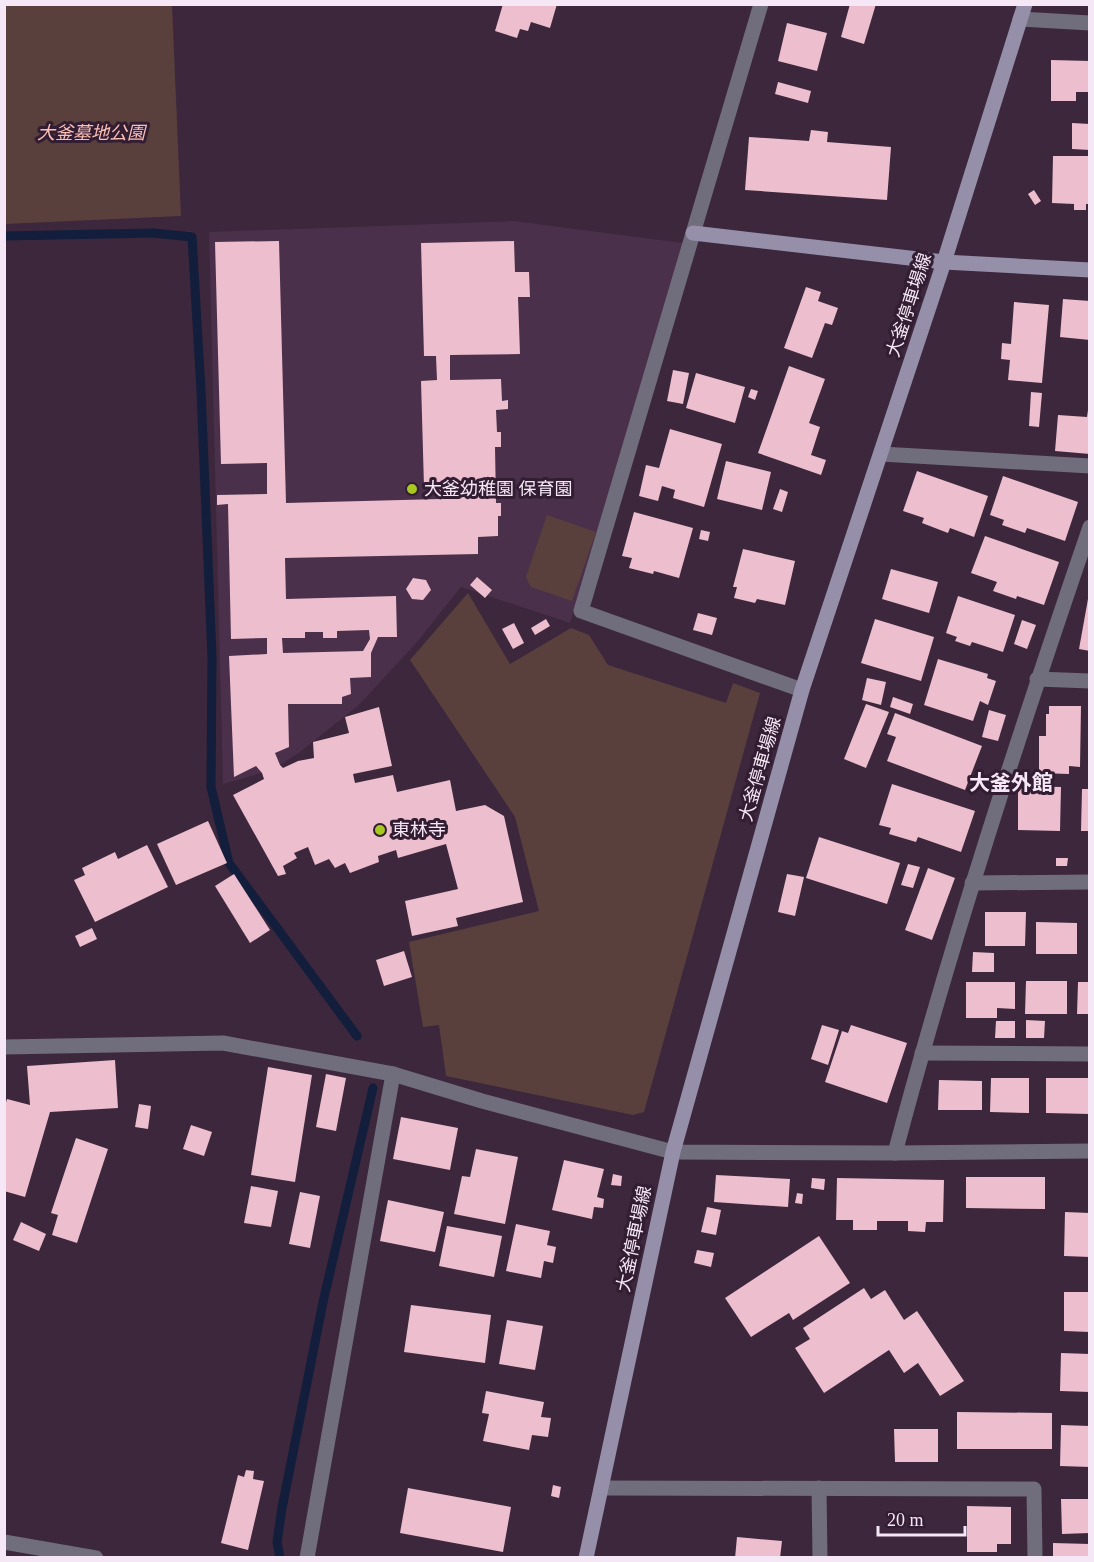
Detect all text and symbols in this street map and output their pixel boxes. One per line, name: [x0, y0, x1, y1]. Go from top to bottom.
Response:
park label: 大釜墓地公園: [37, 123, 148, 143]
street label: 大釜停車場線: [883, 251, 935, 359]
place label: 大釜幼稚園 保育園: [424, 479, 573, 499]
marker: 大釜幼稚園 保育園: [405, 482, 419, 496]
street label: 大釜停車場線: [736, 714, 784, 824]
district label: 大釜外館: [969, 771, 1053, 795]
place label: 東林寺: [392, 820, 446, 840]
marker: 東林寺: [373, 823, 387, 837]
street label: 大釜停車場線: [613, 1184, 655, 1294]
scale bar: [878, 1499, 965, 1537]
text: 20 m: [887, 1510, 924, 1530]

